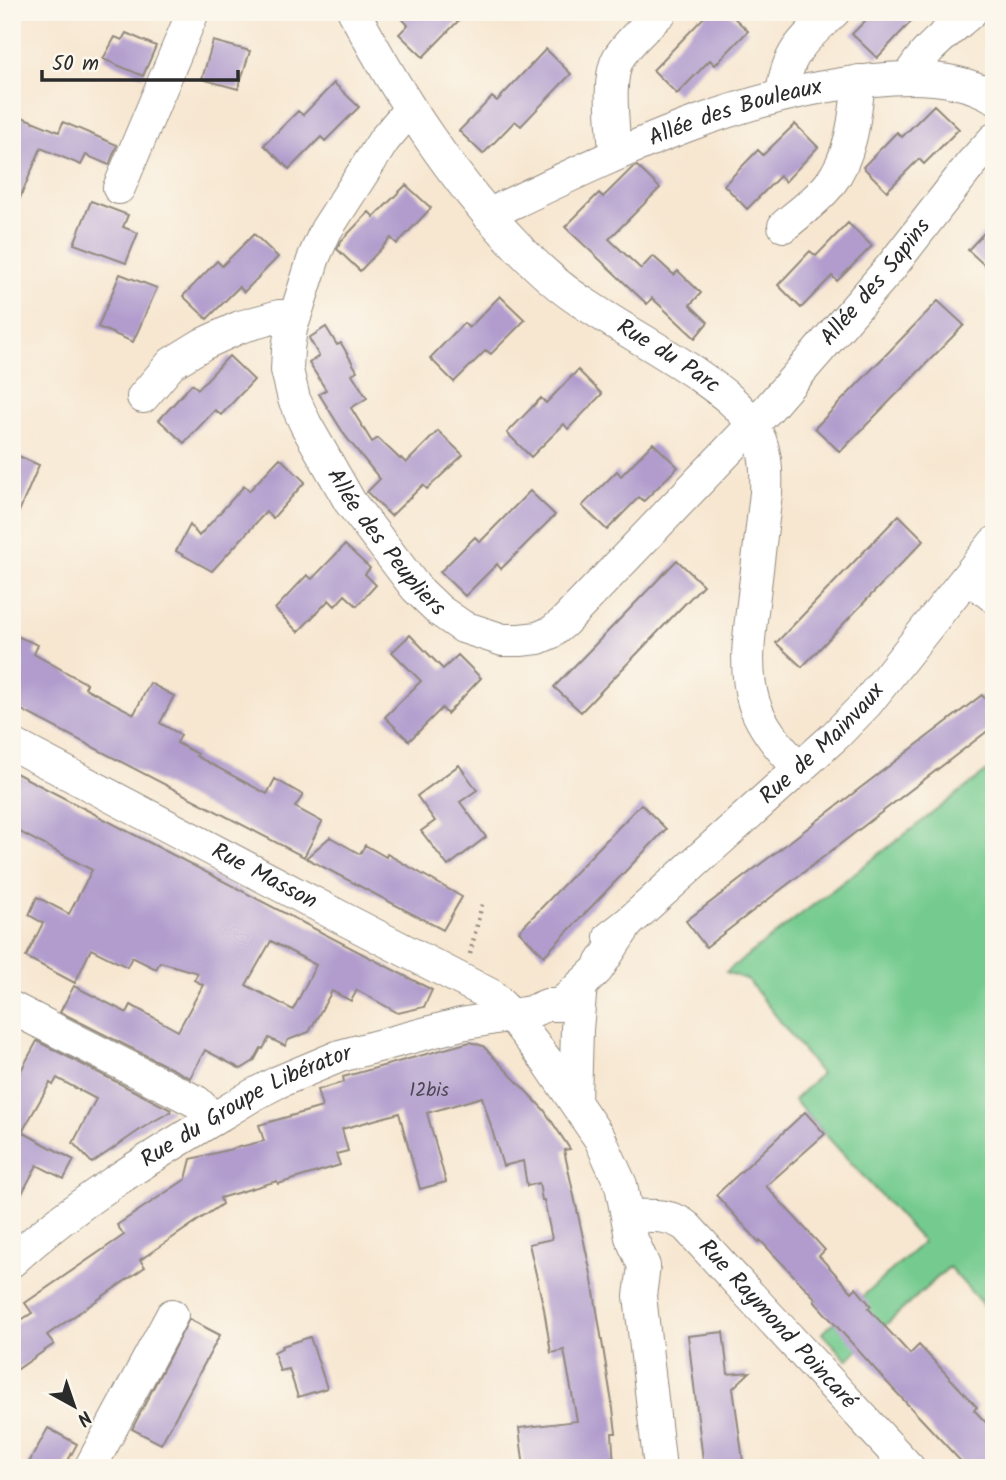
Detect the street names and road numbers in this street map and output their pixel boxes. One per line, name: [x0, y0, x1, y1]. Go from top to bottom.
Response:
street label: Allée des Bouleaux: [643, 69, 826, 157]
street label: Allée des Sapins: [812, 211, 940, 355]
street label: Rue du Parc: [609, 310, 728, 403]
street label: Allée des Peupliers: [317, 462, 454, 626]
street label: Rue de Mainvaux: [751, 675, 895, 814]
street label: Rue Masson: [205, 834, 324, 920]
street label: Rue du Groupe Libérator: [134, 1035, 357, 1178]
street label: Rue Raymond Poincaré: [689, 1231, 865, 1418]

